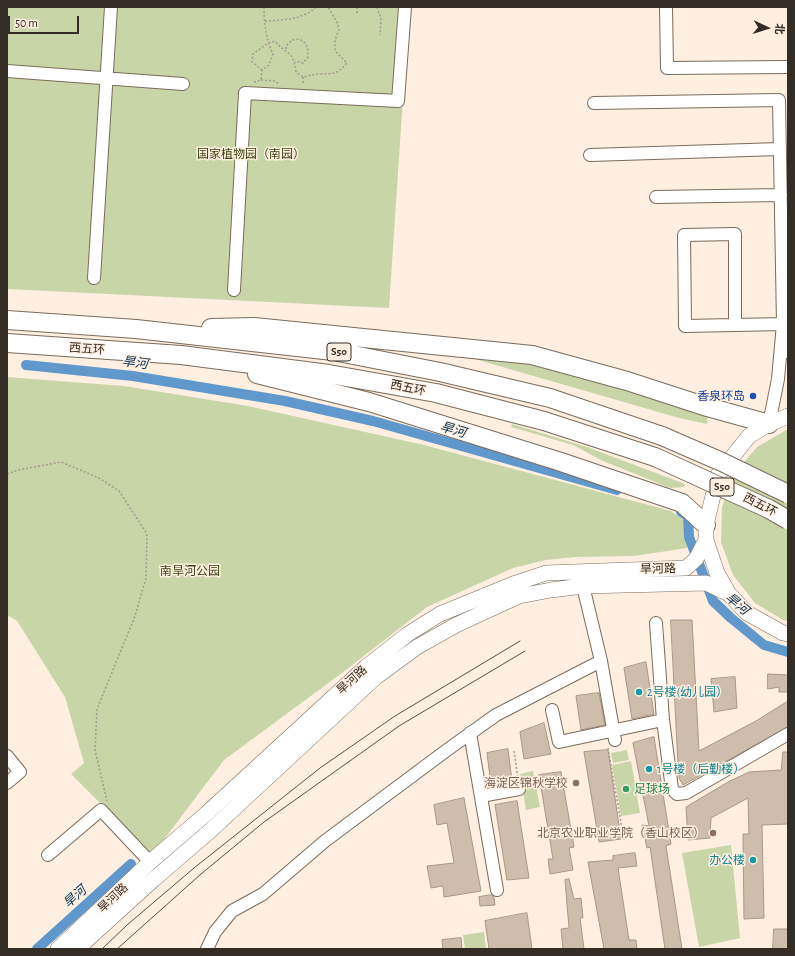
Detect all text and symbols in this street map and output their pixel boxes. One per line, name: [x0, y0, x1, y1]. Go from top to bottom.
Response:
scale bar: [10, 8, 81, 34]
north arrow: [747, 8, 787, 48]
text: 50 m: [15, 17, 38, 29]
text: 北: [774, 23, 785, 35]
park label: 国家植物园（南园）: [197, 147, 305, 161]
street label: 西五环: [69, 341, 105, 357]
road number: S50: [327, 343, 351, 361]
water label: 旱河: [121, 353, 149, 373]
street label: 西五环: [389, 377, 427, 399]
place label: 香泉环岛: [697, 389, 745, 403]
marker: 香泉环岛: [748, 391, 758, 401]
water label: 旱河: [438, 419, 468, 441]
road number: S50: [710, 478, 734, 496]
street label: 西五环: [741, 490, 779, 520]
street label: 旱河路: [640, 561, 676, 577]
park label: 南旱河公园: [160, 564, 220, 578]
water label: 旱河: [722, 590, 752, 618]
street label: 旱河路: [334, 663, 370, 697]
place label: 2号楼(幼儿园）: [647, 685, 728, 699]
marker: 2号楼(幼儿园）: [634, 687, 644, 697]
place label: 1号楼（后勤楼）: [657, 762, 745, 776]
marker: 1号楼（后勤楼）: [644, 764, 654, 774]
place label: 海淀区锦秋学校: [484, 776, 568, 790]
marker: 海淀区锦秋学校: [571, 778, 581, 788]
place label: 足球场: [634, 782, 670, 796]
marker: 足球场: [621, 784, 631, 794]
place label: 北京农业职业学院（香山校区）: [537, 826, 705, 840]
marker: 北京农业职业学院（香山校区）: [708, 828, 718, 838]
place label: 办公楼: [709, 853, 745, 867]
marker: 办公楼: [748, 855, 758, 865]
street label: 旱河路: [95, 880, 131, 916]
water label: 旱河: [60, 883, 90, 911]

